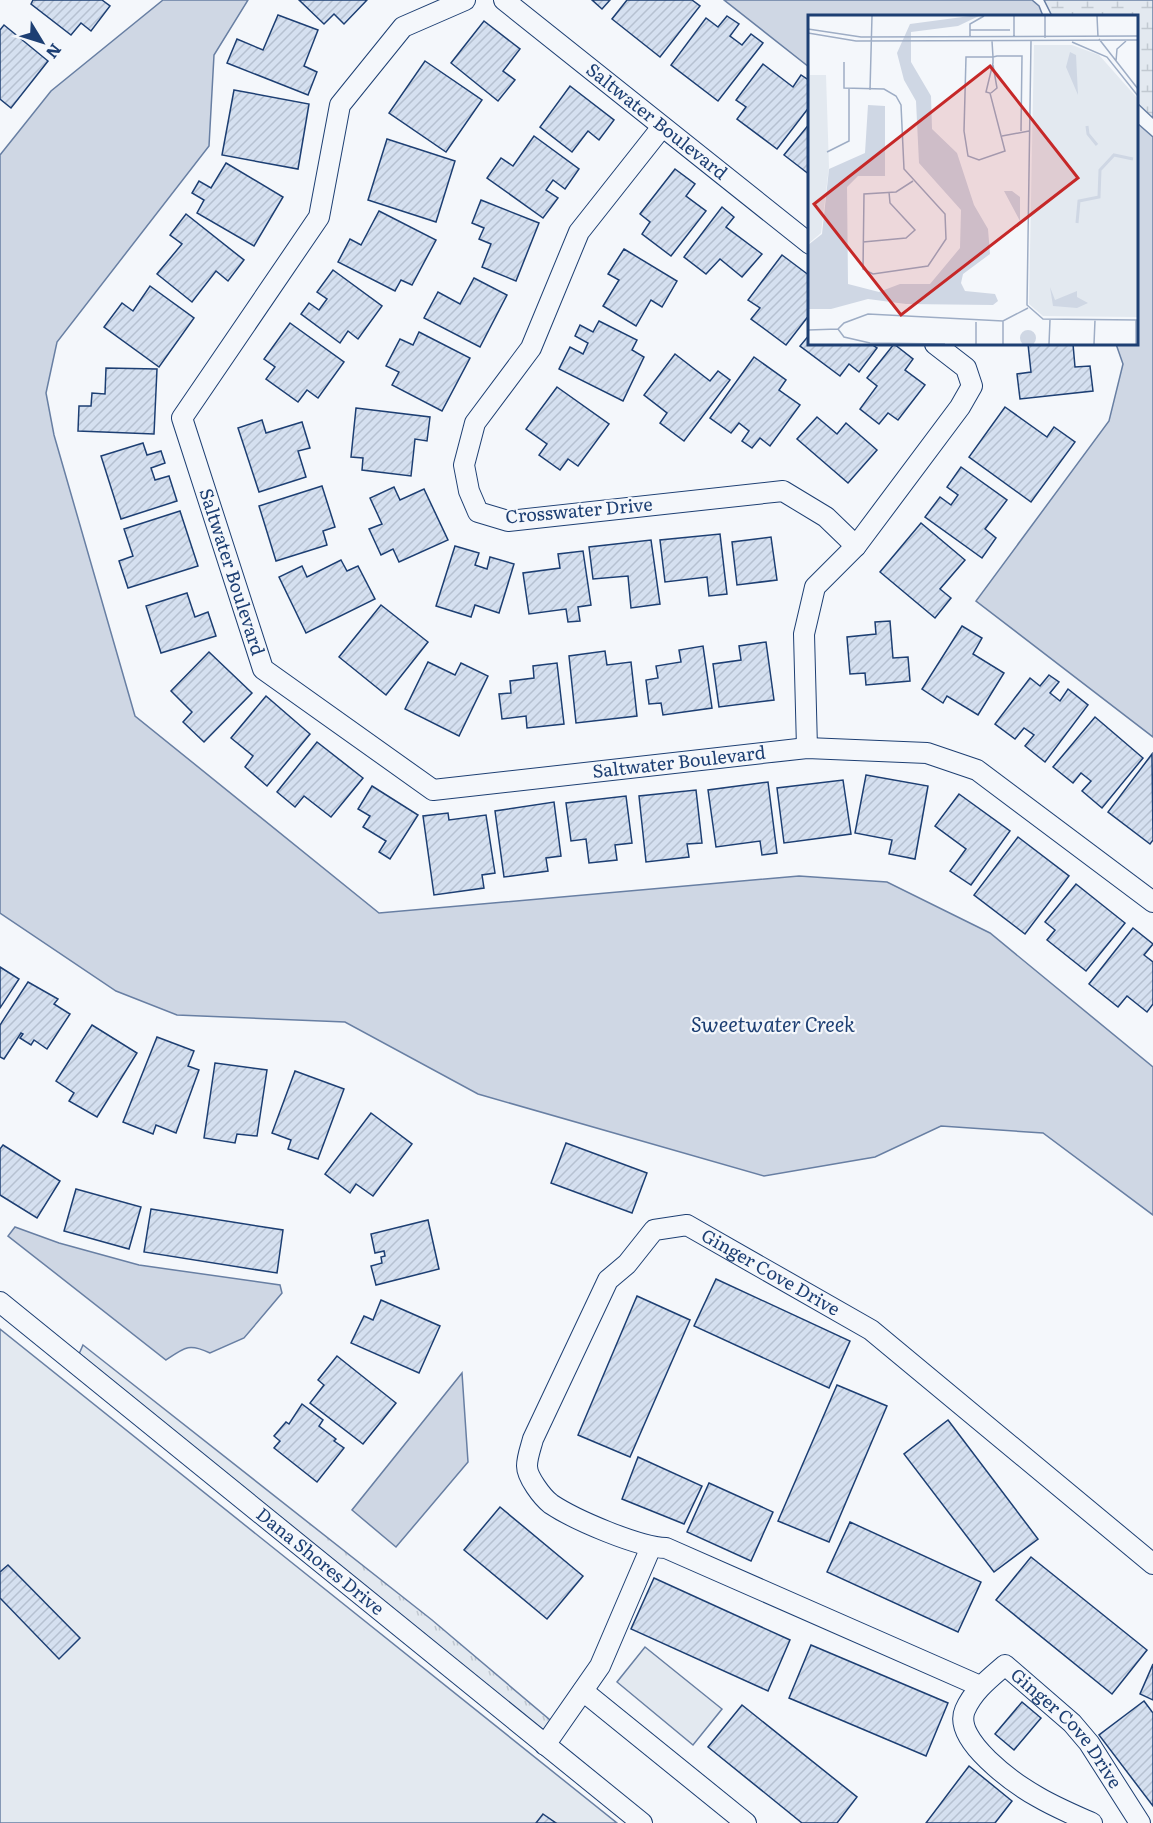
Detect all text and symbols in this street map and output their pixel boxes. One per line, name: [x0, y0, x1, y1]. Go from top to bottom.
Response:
north arrow: [12, 12, 72, 72]
inset map: [808, 15, 1138, 345]
text: N: [41, 39, 68, 65]
street label: Saltwater Boulevard: [581, 56, 734, 185]
street label: Saltwater Boulevard: [194, 485, 273, 659]
street label: Crosswater Drive: [504, 490, 654, 529]
street label: Saltwater Boulevard: [591, 738, 767, 784]
water label: Sweetwater Creek: [691, 1008, 855, 1038]
street label: Ginger Cove Drive: [697, 1221, 846, 1322]
street label: Dana Shores Drive: [251, 1500, 391, 1621]
street label: Ginger Cove Drive: [1005, 1661, 1130, 1793]

